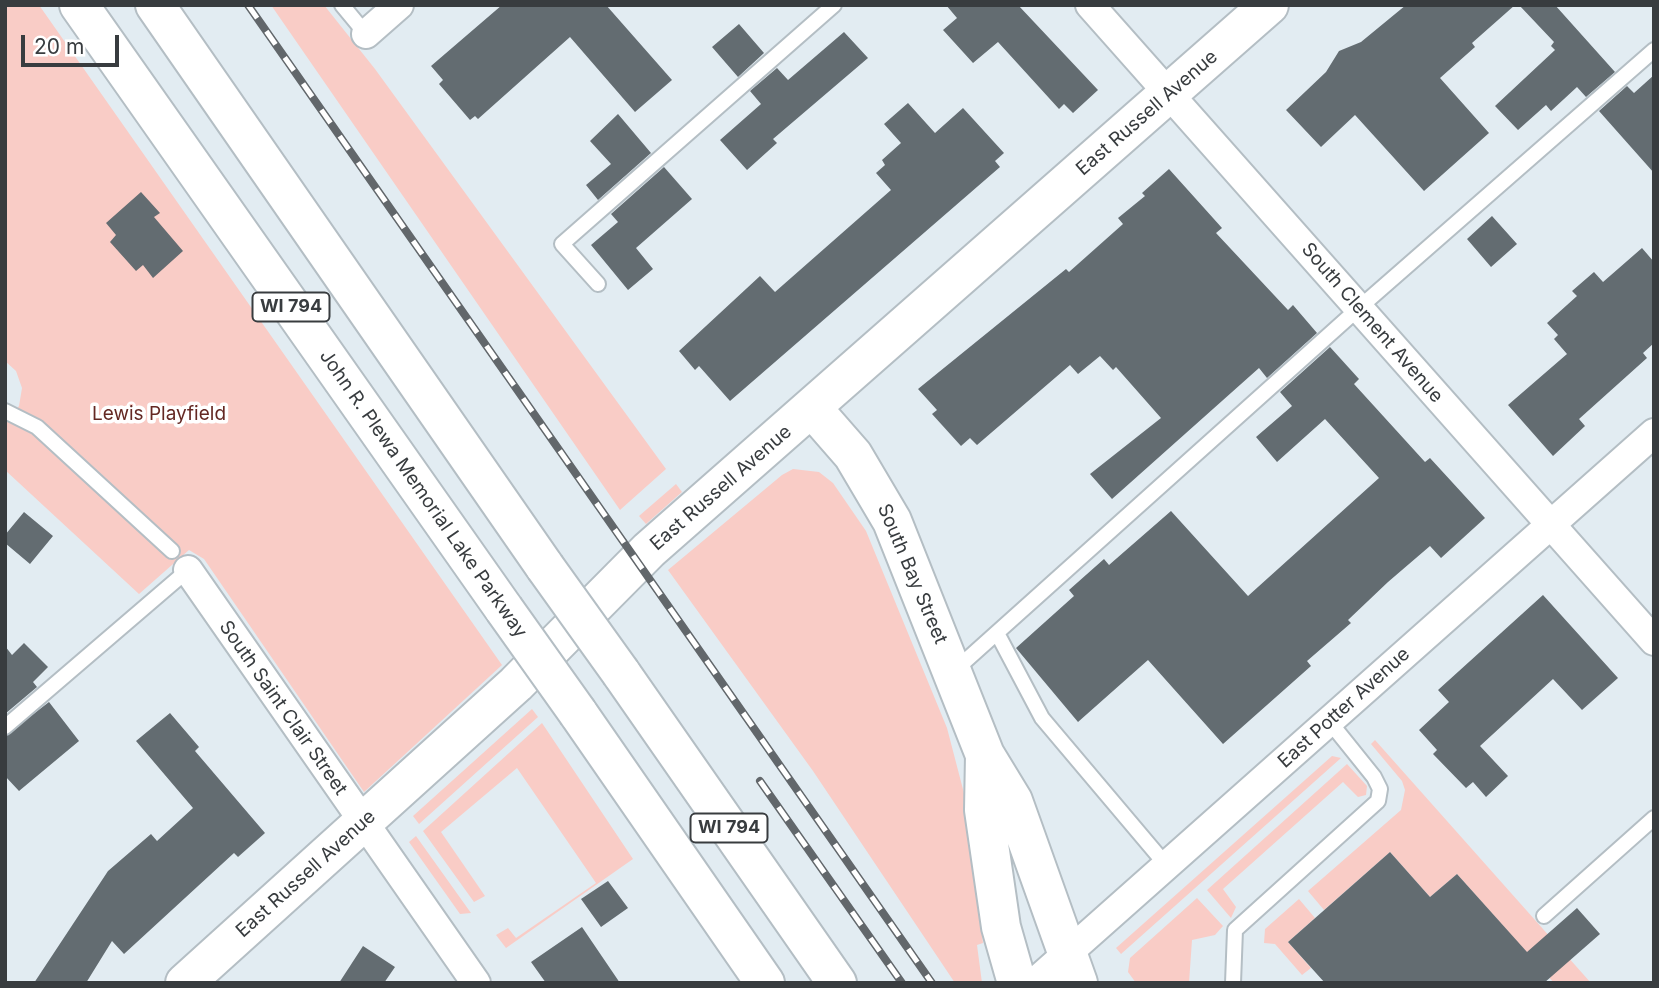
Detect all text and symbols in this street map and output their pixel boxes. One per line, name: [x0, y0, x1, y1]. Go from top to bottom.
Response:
scale bar: [24, 21, 122, 65]
text: 20 m: [34, 34, 84, 59]
street label: East Russell Avenue: [1072, 45, 1222, 181]
street label: South Clement Avenue: [1296, 238, 1448, 408]
road number: WI 794: [252, 292, 330, 321]
street label: John R. Plewa Memorial Lake Parkway: [314, 346, 532, 642]
park label: Lewis Playfield: [92, 403, 226, 425]
street label: East Russell Avenue: [646, 420, 796, 556]
street label: South Bay Street: [872, 500, 952, 648]
street label: South Saint Clair Street: [214, 616, 352, 800]
street label: East Potter Avenue: [1274, 643, 1414, 773]
street label: East Russell Avenue: [232, 805, 380, 943]
road number: WI 794: [690, 814, 768, 842]

